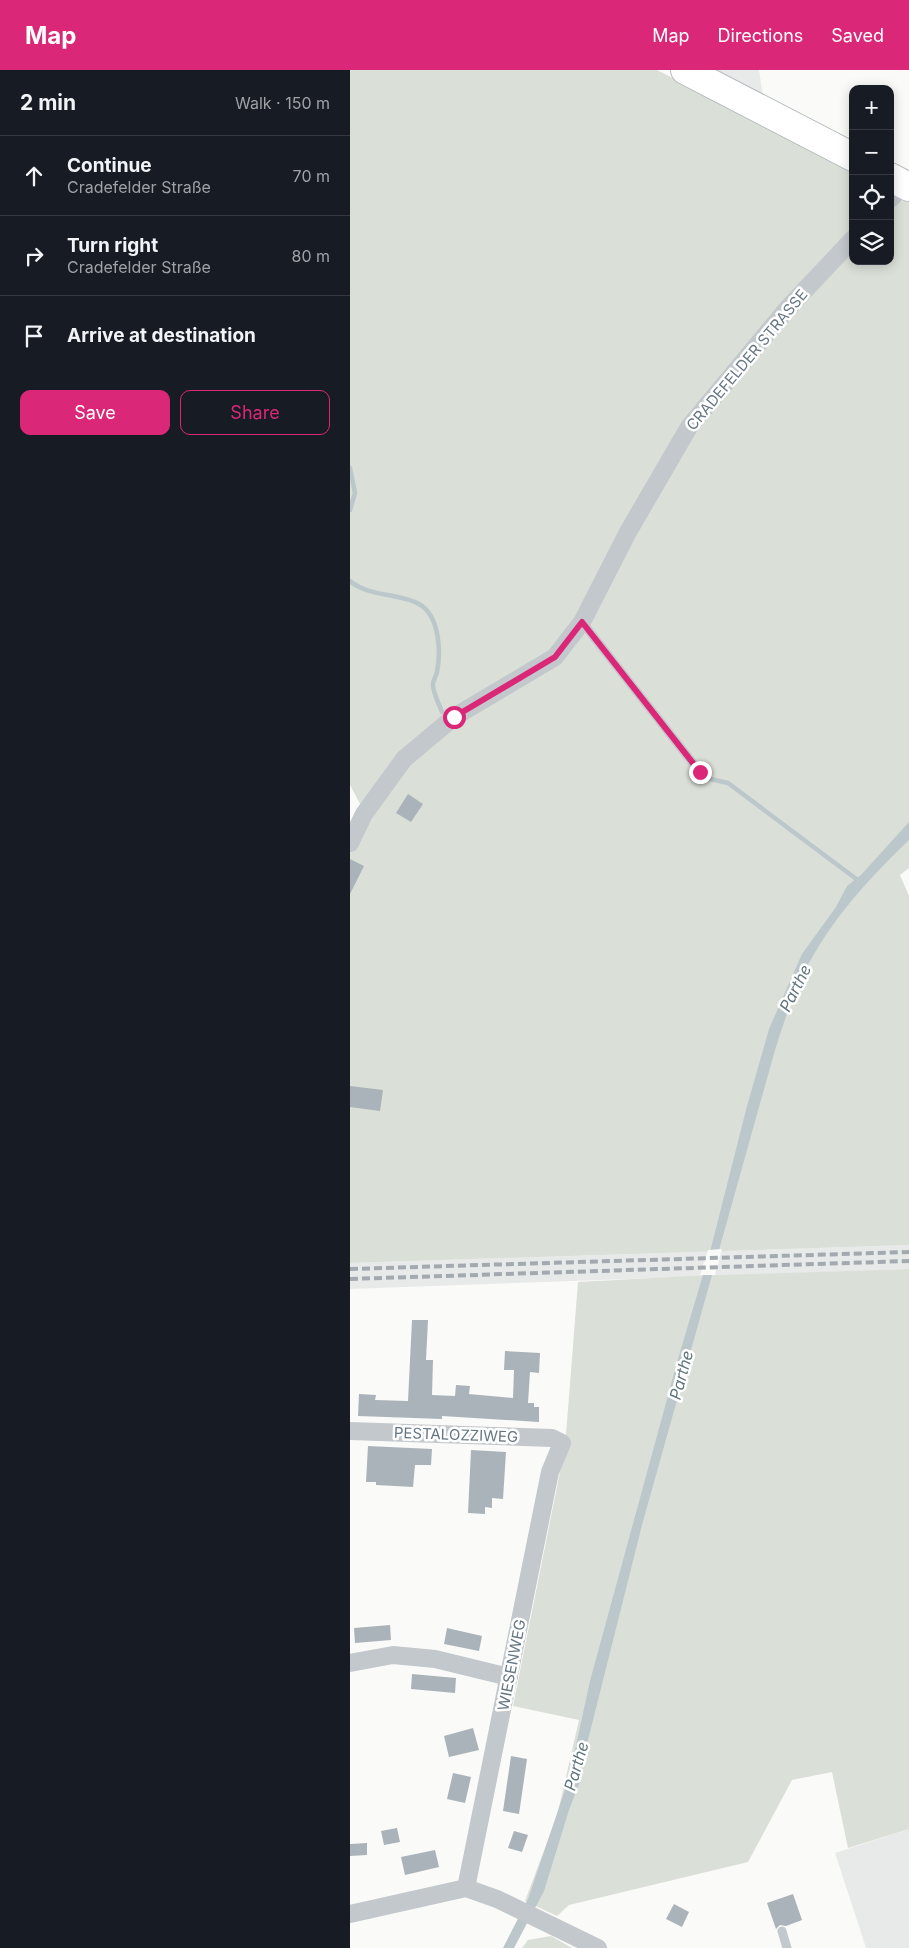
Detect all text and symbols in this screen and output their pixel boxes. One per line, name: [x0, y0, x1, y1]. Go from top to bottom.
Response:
text: Map: [25, 21, 76, 50]
text: Map: [652, 25, 690, 46]
text: Directions: [718, 25, 803, 46]
text: Saved: [831, 25, 884, 46]
map controls: [849, 85, 894, 265]
button: +: [849, 85, 894, 130]
text: 2 min: [20, 90, 76, 115]
text: Walk · 150 m: [235, 93, 330, 113]
button: −: [849, 130, 894, 175]
text: Continue: [67, 154, 152, 177]
icon: ahead: [20, 162, 48, 190]
text: 70 m: [293, 166, 330, 186]
button: locate: [849, 175, 894, 220]
text: Cradefelder Straße: [67, 177, 211, 197]
button: layers: [849, 220, 894, 265]
text: Turn right: [67, 234, 158, 257]
icon: right: [20, 242, 48, 270]
text: 80 m: [291, 246, 330, 266]
text: Cradefelder Straße: [67, 257, 211, 277]
street label: CRADEFELDER STRASSE: [682, 285, 811, 434]
icon: arrive: [20, 322, 48, 350]
text: Arrive at destination: [67, 324, 256, 347]
button: Save: [20, 390, 170, 435]
button: Share: [180, 390, 330, 435]
route start: [443, 706, 466, 729]
route end: [689, 761, 712, 784]
water label: Parthe: [775, 961, 815, 1015]
water label: Parthe: [665, 1348, 697, 1402]
street label: PESTALOZZIWEG: [394, 1423, 519, 1446]
street label: WIESENWEG: [493, 1618, 530, 1712]
water label: Parthe: [559, 1739, 593, 1793]

